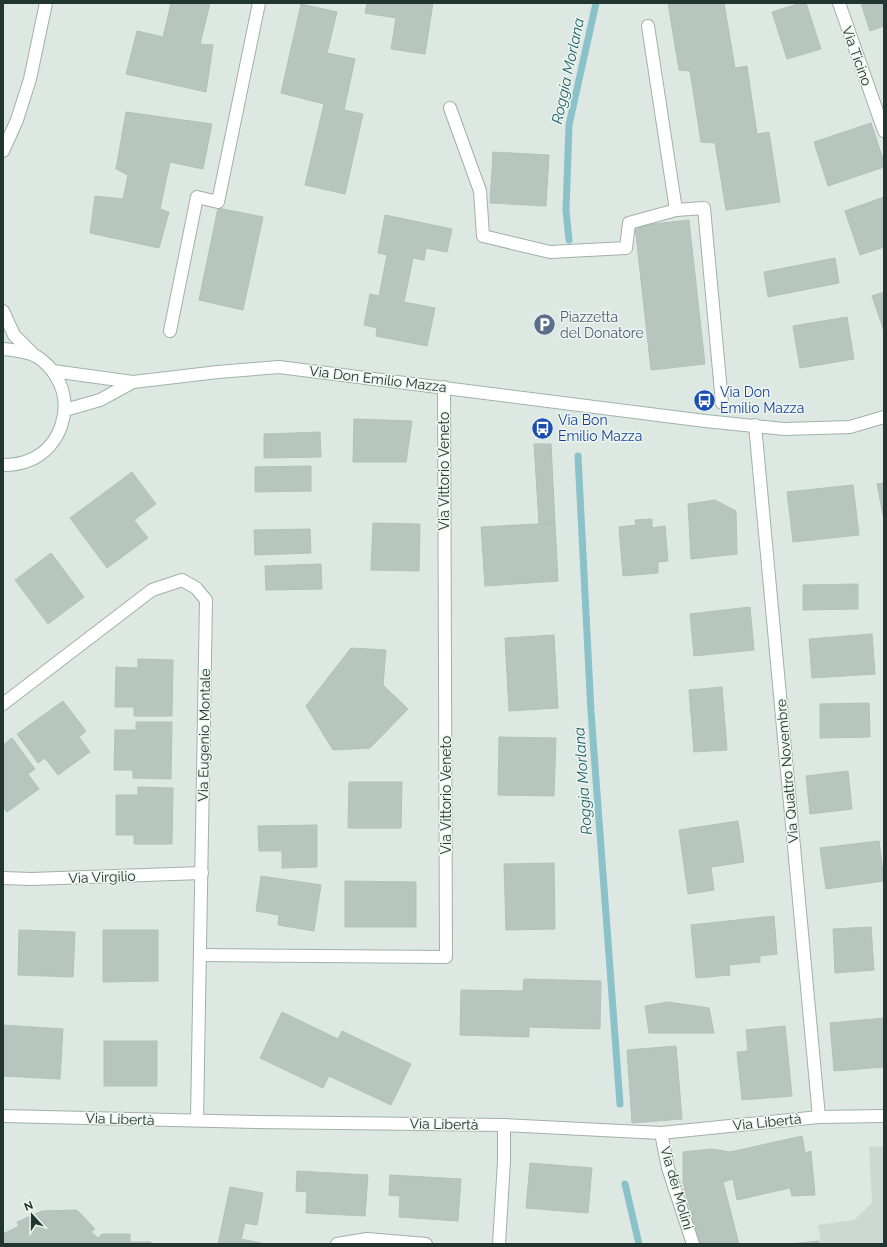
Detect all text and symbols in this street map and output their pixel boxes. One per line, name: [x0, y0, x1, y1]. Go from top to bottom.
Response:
water label: Roggia Morlana: [548, 16, 588, 126]
street label: Via Ticino: [839, 24, 875, 88]
place label: Piazzetta del Donatore: [560, 309, 644, 341]
parking icon: Piazzetta del Donatore: [532, 312, 558, 338]
street label: Via Don Emilio Mazza: [308, 363, 448, 395]
place label: Via Don Emilio Mazza: [720, 384, 804, 416]
bus stop icon: Via Don Emilio Mazza: [691, 387, 717, 413]
street label: Via Vittorio Veneto: [436, 412, 452, 530]
place label: Via Bon Emilio Mazza: [558, 412, 642, 444]
bus stop icon: Via Bon Emilio Mazza: [530, 415, 556, 441]
street label: Via Eugenio Montale: [195, 668, 213, 802]
street label: Via Quattro Novembre: [773, 698, 801, 844]
water label: Roggia Morlana: [570, 727, 596, 835]
street label: Via Vittorio Veneto: [438, 736, 454, 854]
street label: Via Virgilio: [68, 868, 136, 886]
street label: Via Libertà: [85, 1110, 155, 1128]
street label: Via Libertà: [732, 1110, 802, 1134]
street label: Via Libertà: [409, 1115, 479, 1133]
street label: Via dei Molini: [657, 1145, 697, 1231]
north arrow: [12, 1195, 52, 1235]
text: N: [22, 1199, 35, 1214]

